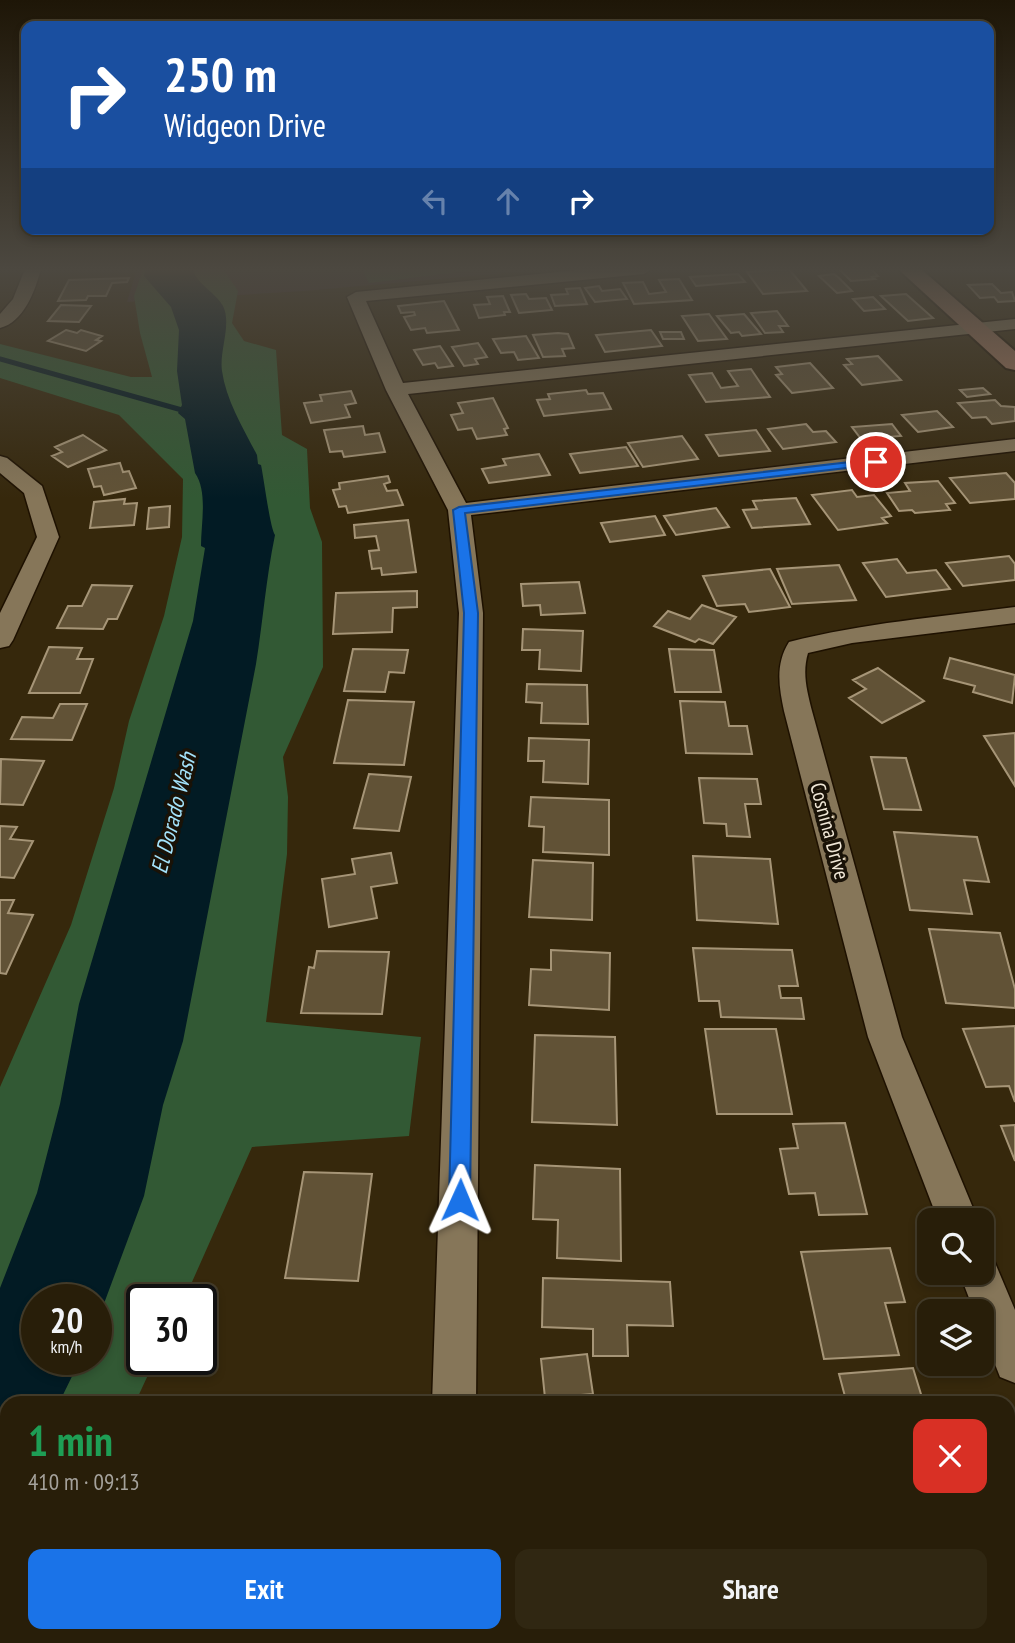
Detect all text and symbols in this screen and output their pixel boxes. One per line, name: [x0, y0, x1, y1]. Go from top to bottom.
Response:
text: 250 m: [164, 42, 277, 106]
icon: right: [49, 49, 140, 140]
text: Widgeon Drive: [164, 104, 326, 146]
icon: left: [416, 182, 454, 220]
icon: ahead: [489, 182, 527, 220]
icon: right: [562, 182, 600, 220]
pin: [846, 432, 906, 492]
icon: arrive: [857, 443, 895, 481]
water label: El Dorado Wash: [144, 748, 202, 877]
street label: Cosnina Drive: [804, 780, 856, 882]
position arrow: [423, 1163, 497, 1237]
map controls: [917, 1208, 994, 1376]
button: search: [917, 1208, 994, 1285]
speed limit sign: 30: [126, 1284, 217, 1375]
text: 20: [50, 1297, 83, 1343]
button: layers: [917, 1299, 994, 1376]
text: km/h: [51, 1335, 82, 1358]
text: 1 min: [28, 1413, 113, 1468]
button: close: [913, 1419, 987, 1493]
text: 410 m · 09:13: [28, 1467, 140, 1496]
button: Exit: [28, 1549, 501, 1629]
button: Share: [515, 1549, 987, 1629]

